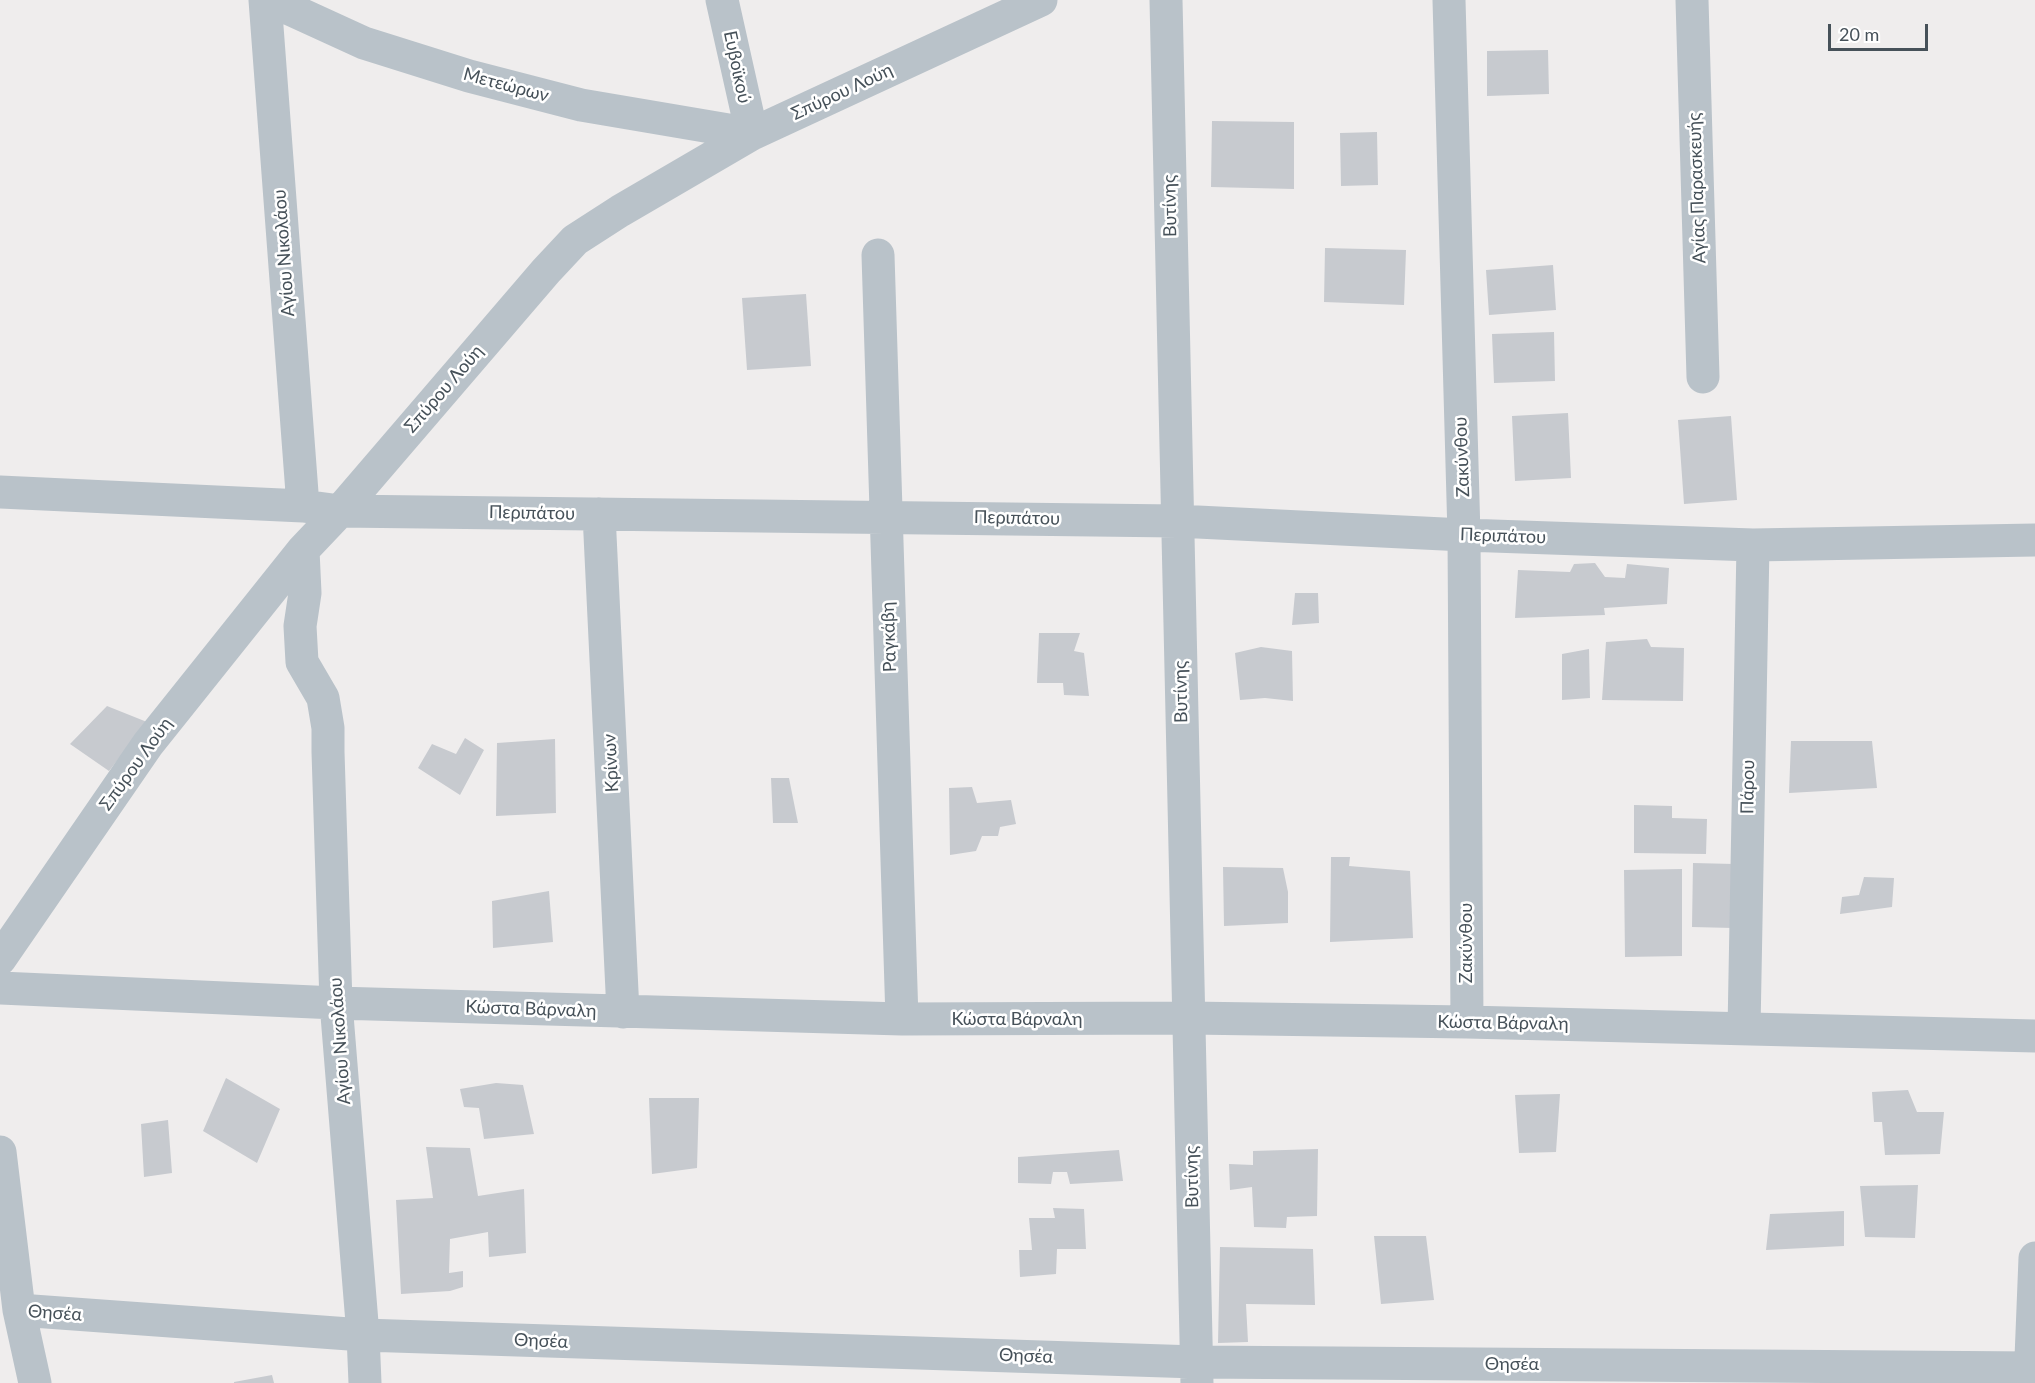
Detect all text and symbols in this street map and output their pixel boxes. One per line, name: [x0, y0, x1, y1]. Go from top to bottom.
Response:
scale bar: [1831, 12, 1932, 50]
text: 20 m: [1839, 23, 1879, 45]
street label: Ευβοϊκού: [719, 29, 755, 105]
street label: Σπύρου Λούη: [788, 59, 896, 125]
street label: Μετεώρων: [461, 63, 551, 107]
street label: Αγίας Παρασκευής: [1684, 112, 1710, 264]
street label: Βυτίνης: [1159, 175, 1181, 237]
street label: Αγίου Νικολάου: [269, 189, 299, 317]
street label: Σπύρου Λούη: [400, 341, 488, 437]
street label: Ζακύνθου: [1450, 416, 1474, 498]
street label: Περιπάτου: [489, 501, 575, 525]
street label: Περιπάτου: [974, 506, 1060, 530]
street label: Περιπάτου: [1460, 524, 1546, 548]
street label: Ραγκάβη: [877, 601, 901, 673]
street label: Βυτίνης: [1170, 661, 1192, 723]
street label: Σπύρου Λούη: [95, 713, 177, 815]
street label: Κρίνων: [599, 733, 623, 793]
street label: Πάρου: [1737, 760, 1759, 814]
street label: Ζακύνθου: [1455, 903, 1477, 983]
street label: Αγίου Νικολάου: [325, 977, 355, 1105]
street label: Κώστα Βάρναλη: [465, 996, 597, 1022]
street label: Κώστα Βάρναλη: [951, 1008, 1083, 1030]
street label: Κώστα Βάρναλη: [1437, 1011, 1569, 1035]
street label: Βυτίνης: [1181, 1146, 1203, 1208]
street label: Θησέα: [27, 1300, 83, 1326]
street label: Θησέα: [513, 1329, 569, 1353]
street label: Θησέα: [998, 1344, 1054, 1368]
street label: Θησέα: [1485, 1353, 1539, 1375]

